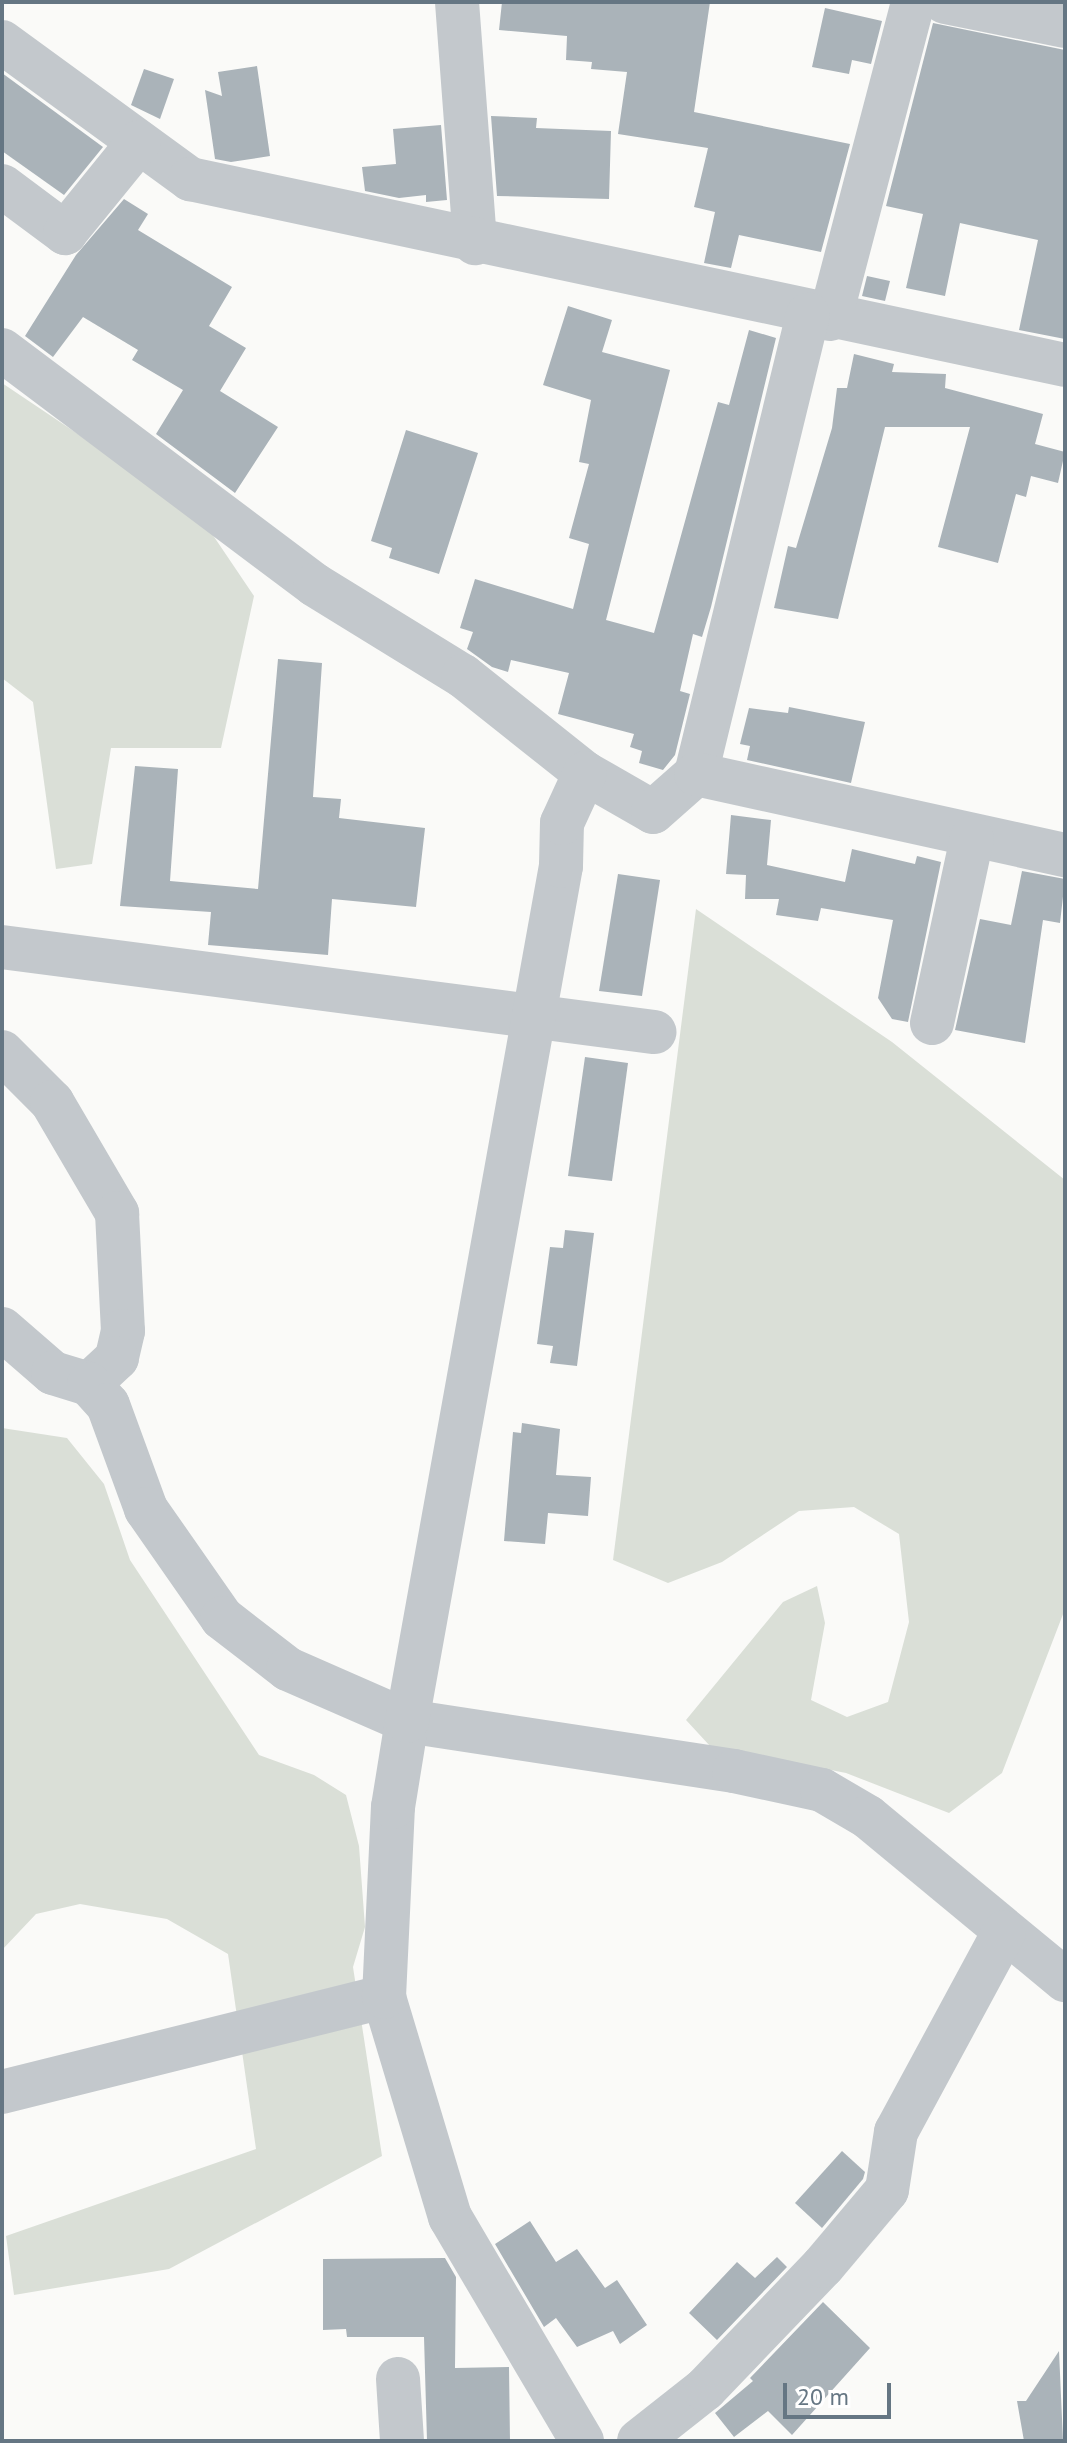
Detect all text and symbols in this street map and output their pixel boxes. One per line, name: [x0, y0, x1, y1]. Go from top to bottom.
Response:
scale bar: [787, 2367, 895, 2417]
text: 20 m: [797, 2381, 849, 2412]

